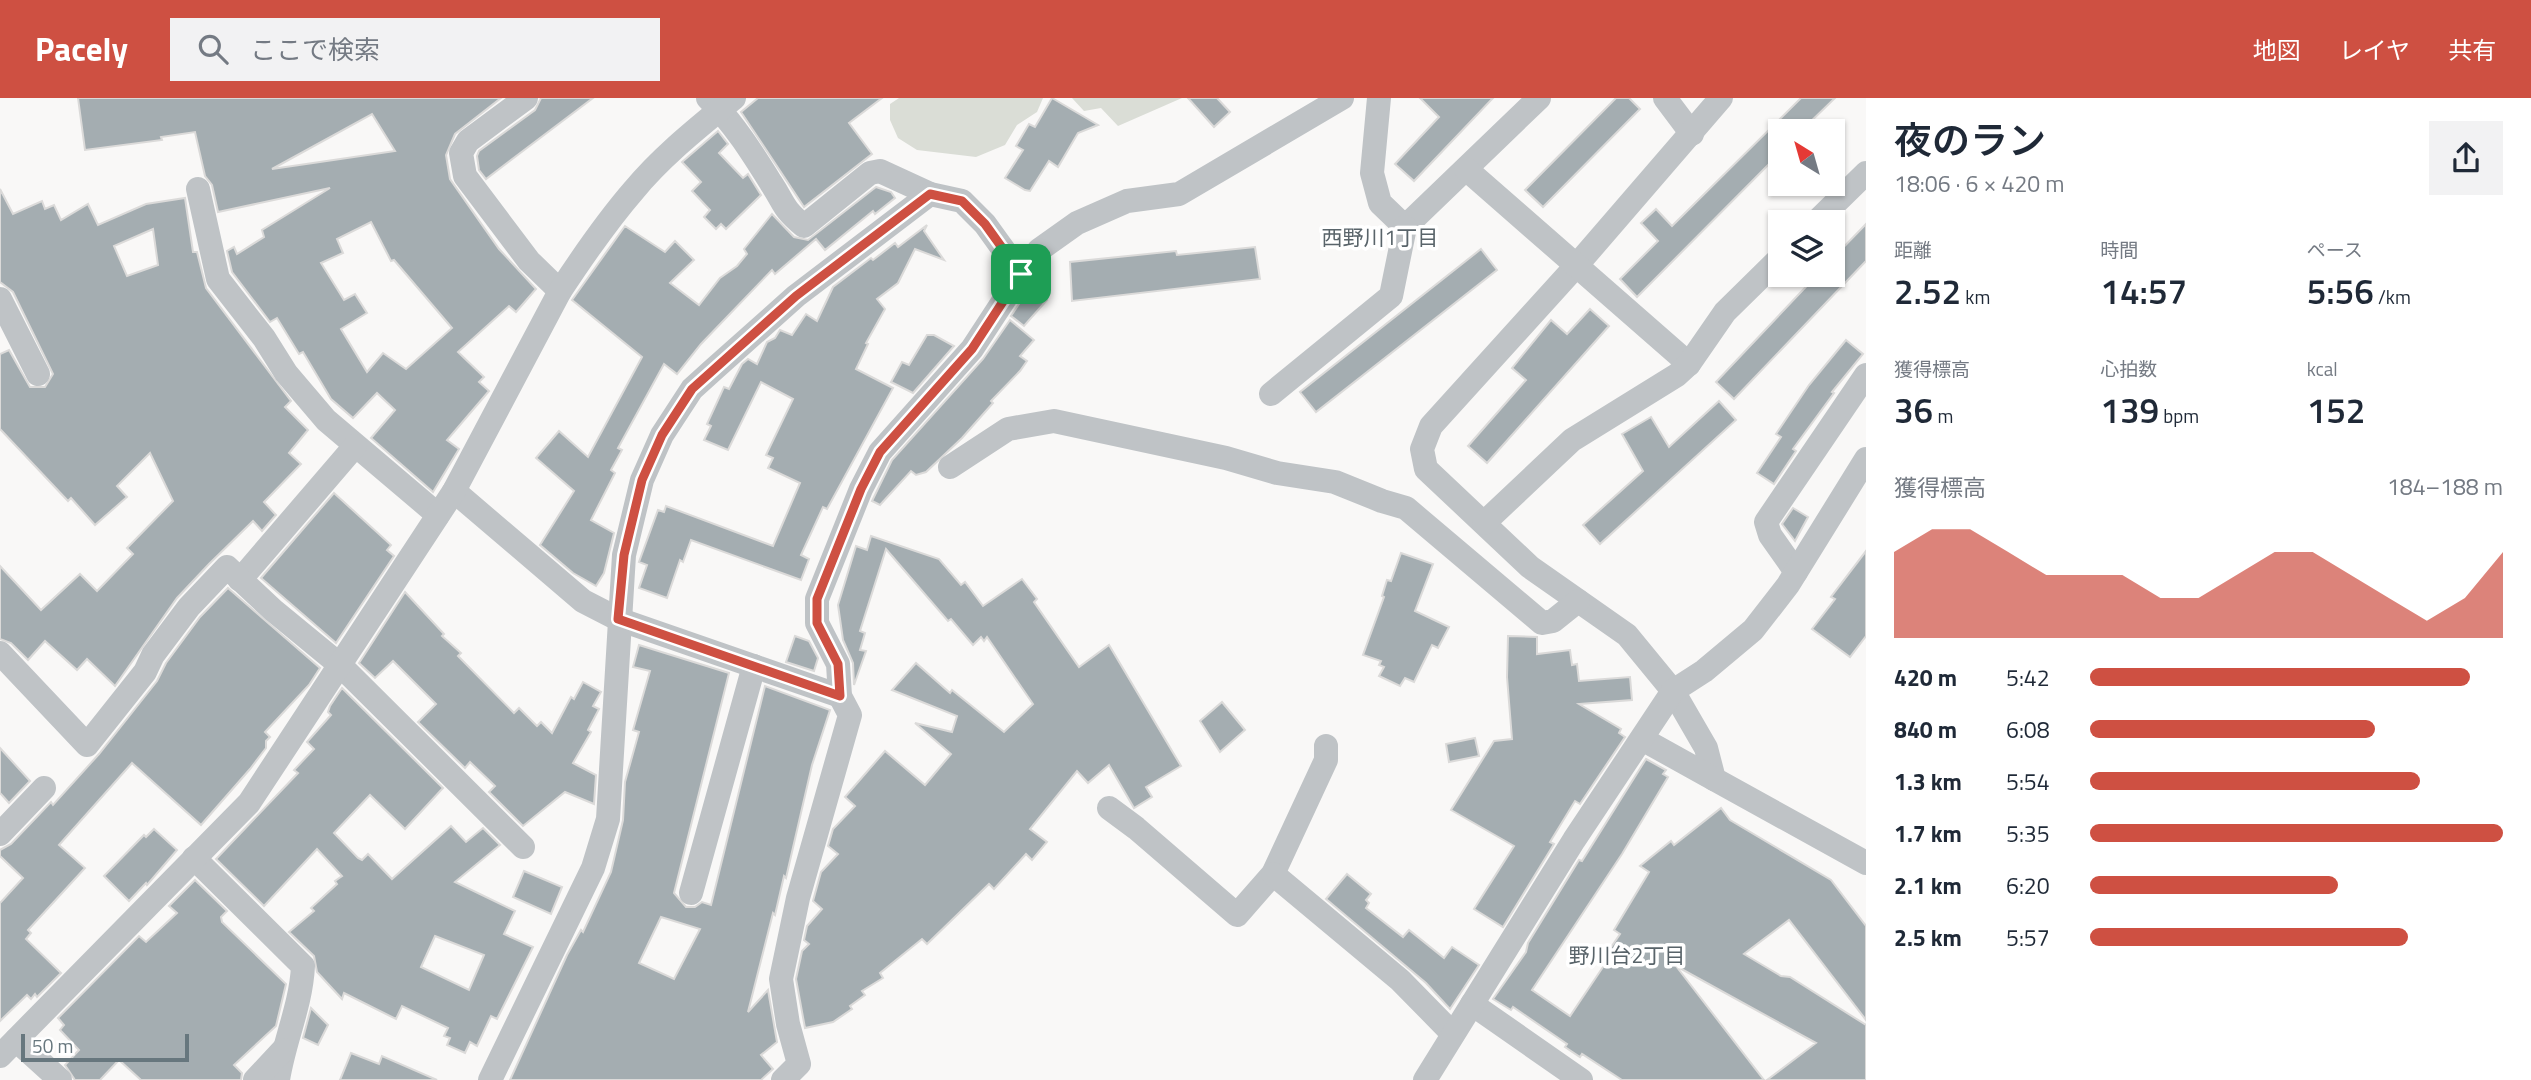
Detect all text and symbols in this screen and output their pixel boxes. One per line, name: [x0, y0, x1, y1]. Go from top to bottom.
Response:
search box: [170, 18, 660, 81]
text: Pacely: [35, 24, 128, 74]
icon: search: [194, 30, 232, 68]
text: ここで検索: [250, 30, 380, 69]
text: 地図: [2253, 32, 2301, 68]
text: レイヤ: [2339, 32, 2410, 68]
text: 共有: [2448, 32, 2496, 68]
text: 夜のラン: [1894, 111, 2046, 169]
north arrow: [1768, 119, 1844, 196]
map controls: [1768, 119, 1845, 287]
button: share: [2429, 121, 2503, 195]
text: 18:06 · 6 × 420 m: [1894, 166, 2064, 201]
button: layers: [1768, 210, 1845, 287]
district label: 西野川1丁目: [1322, 221, 1438, 253]
text: 距離: [1894, 235, 1932, 264]
text: 時間: [2100, 235, 2138, 264]
text: ペース: [2307, 235, 2363, 264]
pin: [991, 244, 1051, 304]
icon: arrive: [1002, 255, 1040, 293]
text: 2.52: [1894, 264, 1961, 318]
text: 14:57: [2100, 264, 2187, 318]
text: 5:56: [2307, 264, 2374, 318]
text: km: [1961, 282, 1990, 311]
text: /km: [2374, 282, 2411, 311]
text: 獲得標高: [1894, 354, 1970, 383]
text: 心拍数: [2100, 354, 2157, 383]
text: kcal: [2307, 354, 2338, 383]
text: 36: [1894, 383, 1933, 437]
text: 139: [2100, 383, 2159, 437]
text: 152: [2307, 383, 2365, 437]
text: m: [1933, 401, 1953, 430]
text: bpm: [2159, 401, 2199, 430]
text: 184–188 m: [2387, 469, 2503, 504]
text: 獲得標高: [1894, 470, 1986, 505]
text: 420 m: [1894, 660, 1957, 695]
text: 5:42: [2006, 660, 2050, 695]
text: 840 m: [1894, 712, 1957, 747]
text: 6:08: [2006, 712, 2050, 747]
text: 1.3 km: [1894, 764, 1962, 799]
text: 5:54: [2006, 764, 2050, 799]
text: 1.7 km: [1894, 816, 1962, 851]
text: 5:35: [2006, 816, 2050, 851]
text: 2.1 km: [1894, 868, 1962, 903]
text: 6:20: [2006, 868, 2050, 903]
text: 2.5 km: [1894, 920, 1962, 955]
text: 5:57: [2006, 920, 2050, 955]
district label: 野川台2丁目: [1569, 939, 1685, 971]
scale bar: [21, 1031, 189, 1063]
text: 50 m: [32, 1031, 73, 1060]

